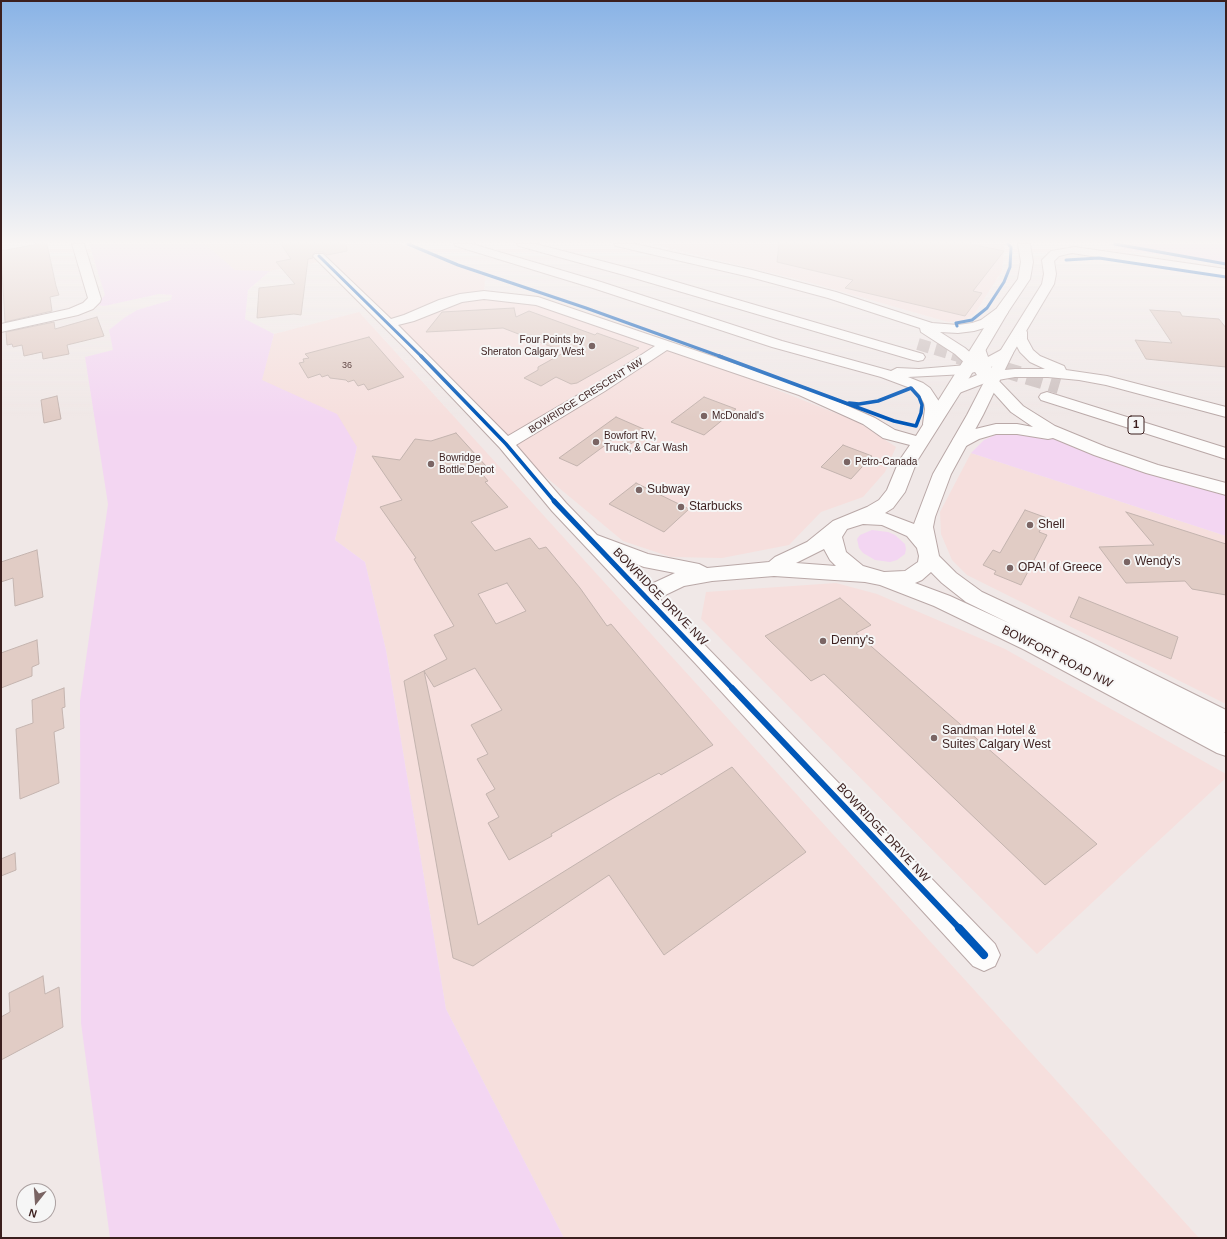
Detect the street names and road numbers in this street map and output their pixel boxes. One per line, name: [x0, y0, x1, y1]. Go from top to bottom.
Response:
street label: BOWRIDGE CRESCENT NW: [527, 356, 645, 436]
road number: 1: [1128, 416, 1144, 434]
street label: BOWRIDGE DRIVE NW: [610, 545, 710, 649]
street label: BOWFORT ROAD NW: [999, 623, 1115, 691]
street label: BOWRIDGE DRIVE NW: [833, 781, 933, 885]

